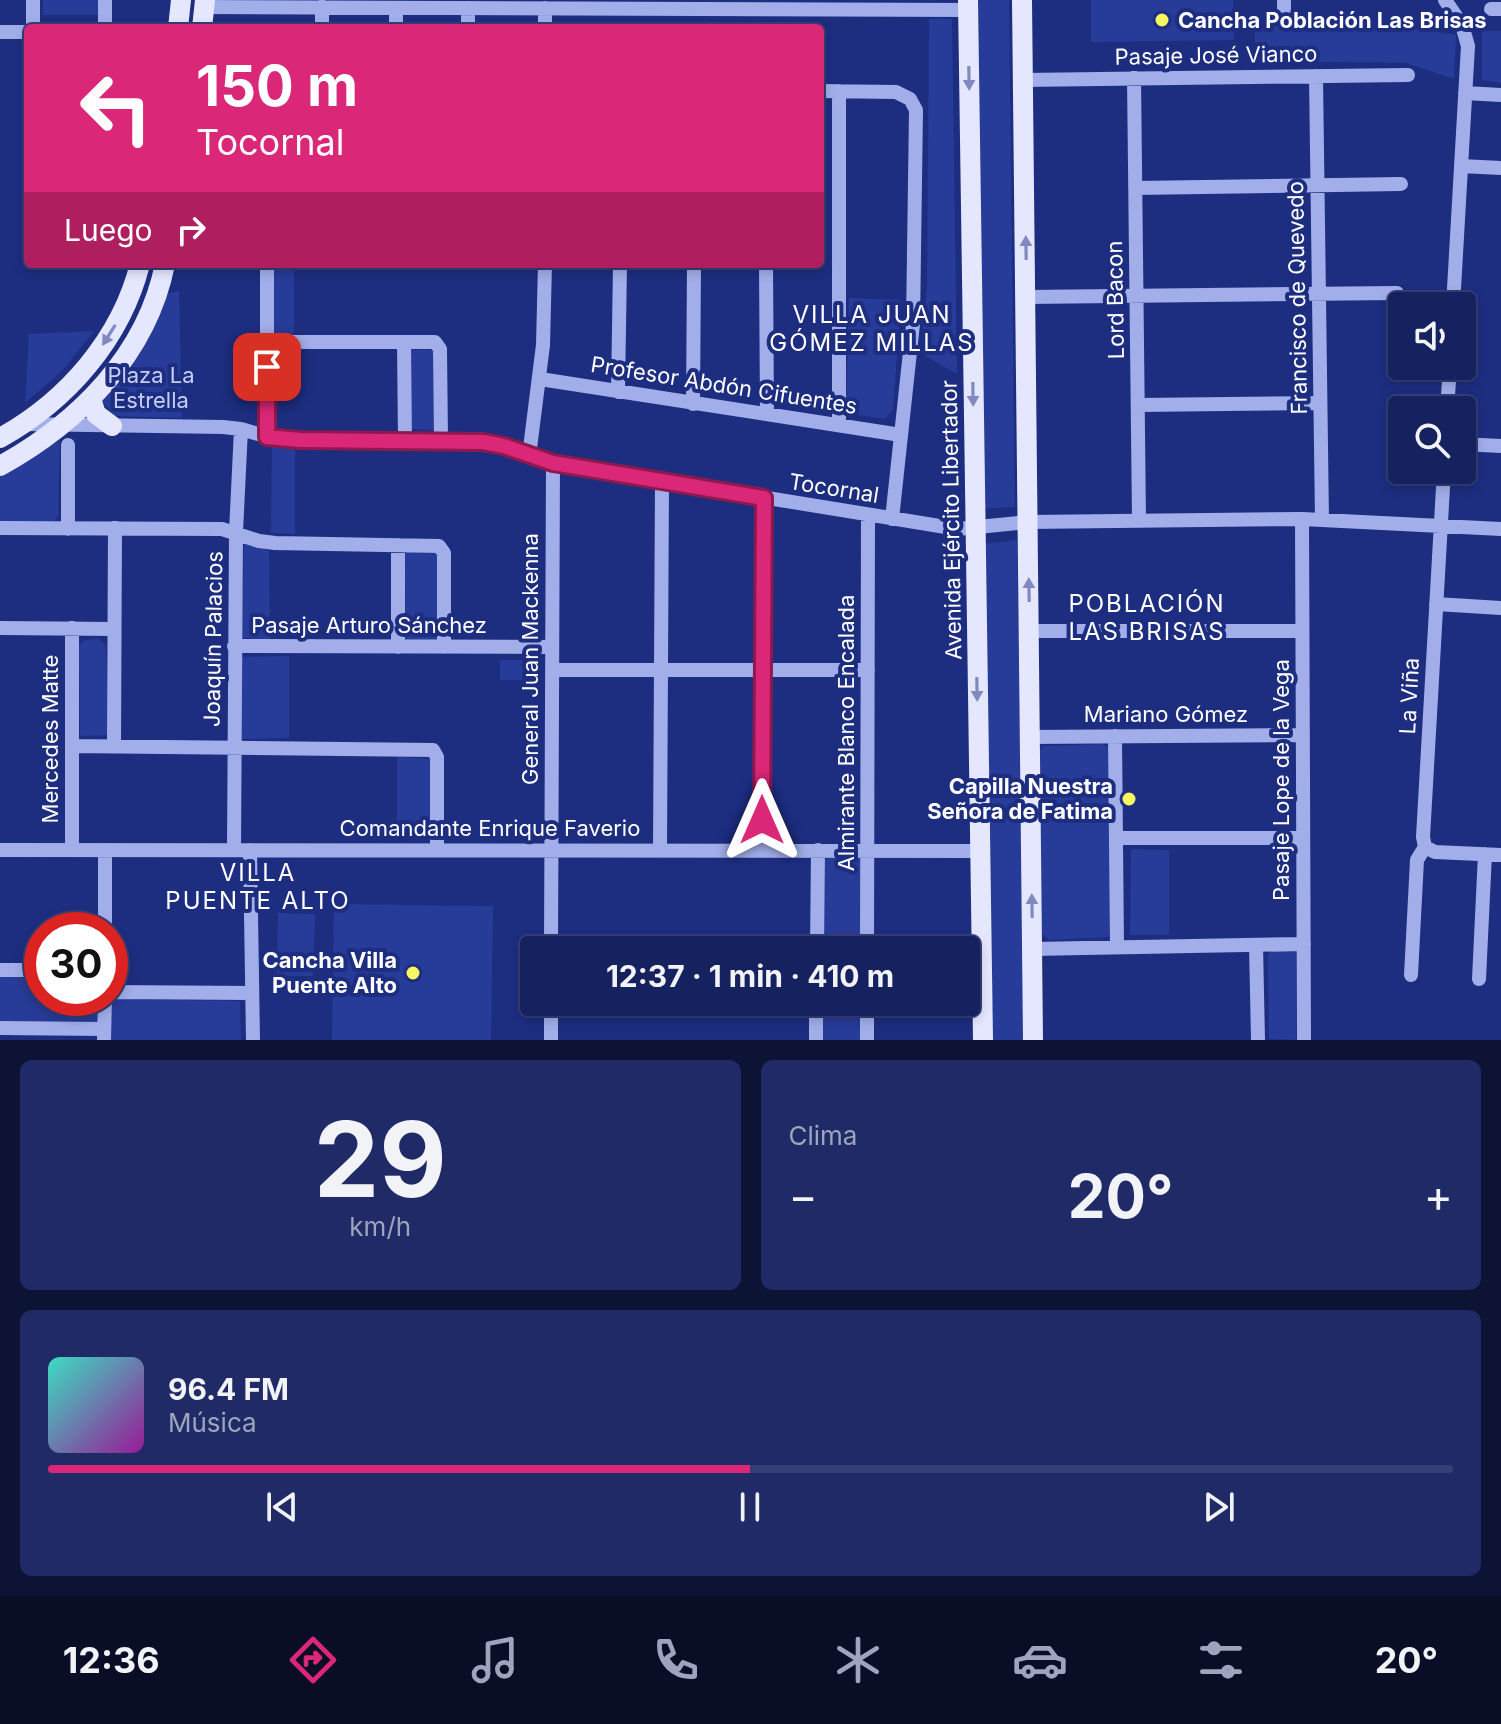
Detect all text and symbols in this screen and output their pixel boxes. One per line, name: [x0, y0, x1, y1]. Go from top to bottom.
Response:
place label: Cancha Población Las Brisas: [1178, 7, 1487, 33]
marker: Cancha Población Las Brisas: [1153, 11, 1171, 29]
street label: Pasaje José Vianco: [1114, 40, 1318, 70]
text: 150 m: [196, 52, 358, 120]
icon: left: [64, 56, 168, 160]
one-way arrow: [963, 66, 975, 91]
text: Tocornal: [196, 120, 344, 164]
street label: Francisco de Quevedo: [1282, 181, 1312, 415]
icon: right: [169, 208, 213, 252]
text: Luego: [64, 212, 153, 248]
one-way arrow: [1020, 235, 1032, 260]
street label: Lord Bacon: [1101, 240, 1129, 360]
map controls: [1388, 292, 1476, 484]
button: sound: [1388, 292, 1476, 380]
district label: VILLA JUAN GÓMEZ MILLAS: [769, 300, 975, 357]
one-way arrow: [103, 324, 117, 346]
pin: [233, 333, 301, 401]
icon: arrive: [245, 345, 289, 389]
street label: Profesor Abdón Cifuentes: [589, 351, 859, 419]
park label: Plaza La Estrella: [107, 362, 195, 413]
street label: Avenida Ejército Libertador: [936, 380, 966, 660]
one-way arrow: [967, 382, 979, 407]
button: search: [1388, 396, 1476, 484]
street label: Tocornal: [787, 468, 881, 508]
street label: General Juan Mackenna: [517, 533, 543, 785]
street label: Joaquín Palacios: [198, 551, 228, 727]
one-way arrow: [1022, 577, 1035, 602]
district label: POBLACIÓN LAS BRISAS: [1068, 589, 1226, 646]
street label: Almirante Blanco Encalada: [833, 595, 859, 871]
street label: Pasaje Arturo Sánchez: [251, 612, 487, 638]
street label: Mercedes Matte: [37, 655, 63, 823]
street label: La Viña: [1394, 657, 1424, 735]
street label: Pasaje Lope de la Vega: [1268, 659, 1294, 901]
one-way arrow: [971, 677, 983, 702]
street label: Mariano Gómez: [1084, 701, 1248, 727]
place label: Capilla Nuestra Señora de Fatima: [927, 773, 1113, 824]
position arrow: [720, 778, 804, 862]
marker: Capilla Nuestra Señora de Fatima: [1120, 790, 1138, 808]
street label: Comandante Enrique Faverio: [340, 815, 640, 841]
district label: VILLA PUENTE ALTO: [165, 858, 351, 915]
one-way arrow: [1026, 893, 1038, 918]
speed limit sign: 30: [24, 912, 128, 1016]
place label: Cancha Villa Puente Alto: [263, 947, 397, 998]
text: 12:37 · 1 min · 410 m: [606, 958, 894, 994]
marker: Cancha Villa Puente Alto: [404, 964, 422, 982]
text: 29: [314, 1096, 447, 1222]
text: Clima: [789, 1120, 857, 1151]
text: 20°: [1068, 1160, 1174, 1232]
text: −: [789, 1169, 818, 1223]
text: +: [1424, 1169, 1453, 1223]
text: km/h: [349, 1211, 411, 1242]
text: 96.4 FM: [168, 1371, 289, 1407]
text: Música: [168, 1407, 257, 1438]
icon: previous: [260, 1485, 304, 1529]
icon: pause: [728, 1485, 772, 1529]
icon: next: [1197, 1485, 1241, 1529]
icon: directions: [285, 1632, 341, 1688]
icon: music: [467, 1632, 523, 1688]
icon: phone: [648, 1632, 704, 1688]
icon: climate: [830, 1632, 886, 1688]
icon: car: [1012, 1632, 1068, 1688]
icon: filters: [1193, 1632, 1249, 1688]
text: 12:36: [63, 1638, 160, 1682]
text: 20°: [1375, 1638, 1438, 1682]

